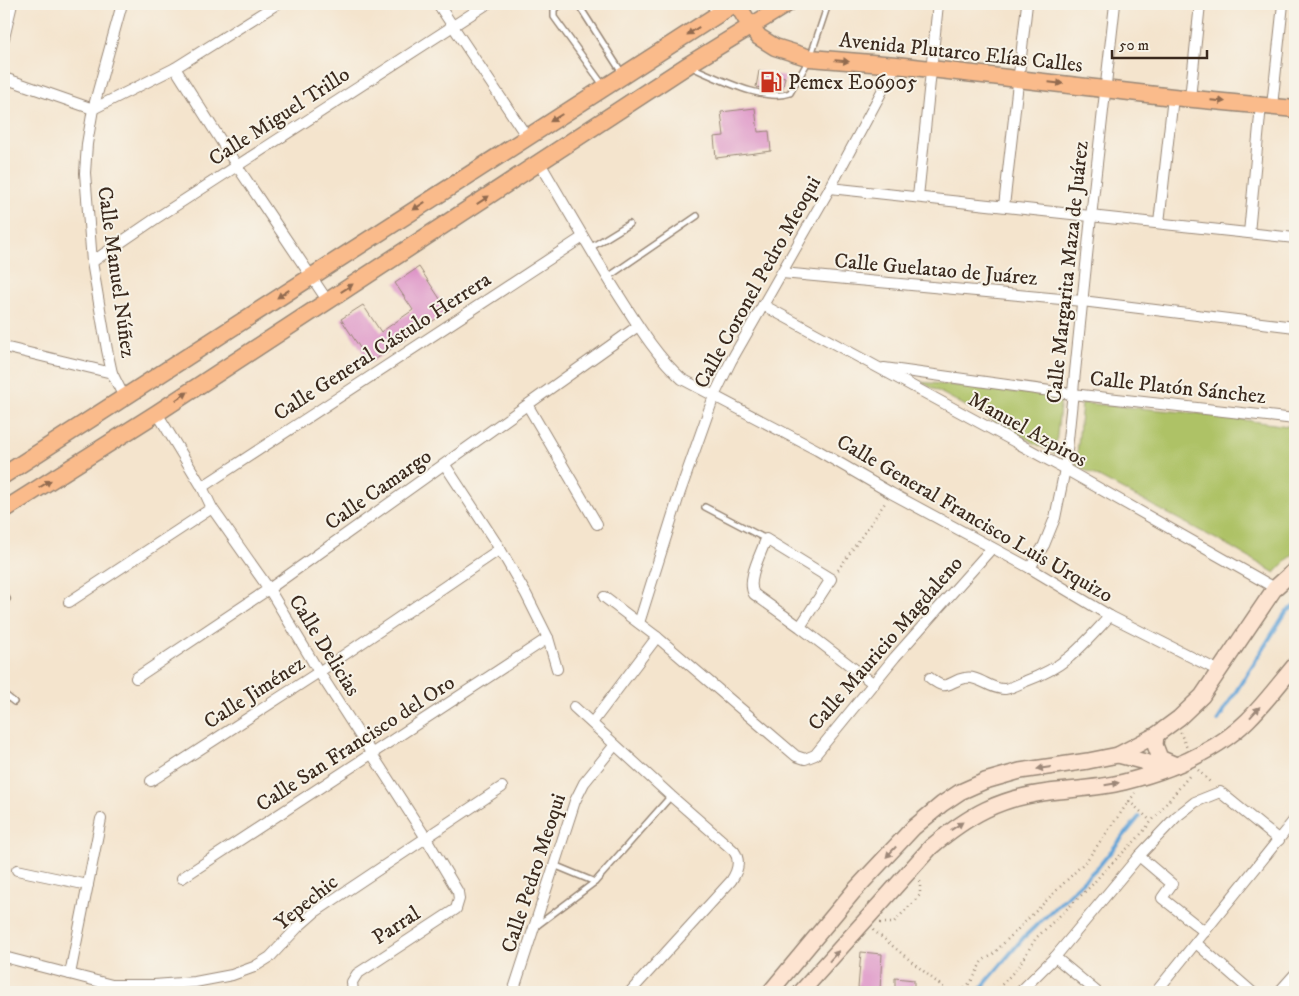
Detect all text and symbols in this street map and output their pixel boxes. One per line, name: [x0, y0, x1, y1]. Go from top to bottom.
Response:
one-way arrow: [686, 26, 700, 36]
street label: Avenida Plutarco Elías Calles: [838, 27, 1084, 79]
scale bar: [1112, 28, 1206, 60]
text: 50 m: [1119, 36, 1149, 55]
one-way arrow: [835, 57, 851, 65]
street label: Calle Miguel Trillo: [204, 62, 355, 172]
fuel station icon: Pemex E06905: [758, 69, 784, 95]
place label: Pemex E06905: [788, 70, 917, 96]
one-way arrow: [1049, 79, 1065, 87]
one-way arrow: [1210, 97, 1226, 105]
one-way arrow: [550, 113, 563, 123]
street label: Calle Margarita Maza de Juárez: [1041, 139, 1095, 405]
street label: Calle Coronel Pedro Meoqui: [689, 172, 827, 393]
street label: Calle Manuel Núñez: [91, 185, 141, 360]
one-way arrow: [477, 195, 490, 204]
one-way arrow: [413, 201, 426, 210]
street label: Calle Guelatao de Juárez: [833, 248, 1039, 292]
street label: Calle General Cástulo Herrera: [269, 267, 496, 427]
one-way arrow: [340, 283, 353, 292]
one-way arrow: [276, 289, 289, 299]
street label: Calle Platón Sánchez: [1089, 366, 1267, 410]
street label: Manuel Azpiros: [963, 386, 1092, 473]
one-way arrow: [175, 391, 189, 401]
street label: Calle General Francisco Luis Urquizo: [832, 429, 1117, 609]
street label: Calle Camargo: [320, 443, 437, 536]
one-way arrow: [38, 479, 52, 488]
street label: Calle Mauricio Magdaleno: [803, 551, 969, 736]
street label: Calle Delicias: [283, 590, 366, 701]
street label: Calle Jiménez: [199, 651, 310, 735]
street label: Calle San Francisco del Oro: [251, 670, 460, 818]
one-way arrow: [1249, 706, 1260, 719]
one-way arrow: [1035, 764, 1051, 772]
one-way arrow: [1104, 780, 1120, 788]
street label: Calle Pedro Meoqui: [496, 790, 572, 956]
one-way arrow: [951, 821, 964, 831]
one-way arrow: [885, 846, 896, 858]
street label: Yepechic: [270, 869, 344, 936]
street label: Parral: [368, 900, 426, 951]
one-way arrow: [828, 950, 839, 963]

